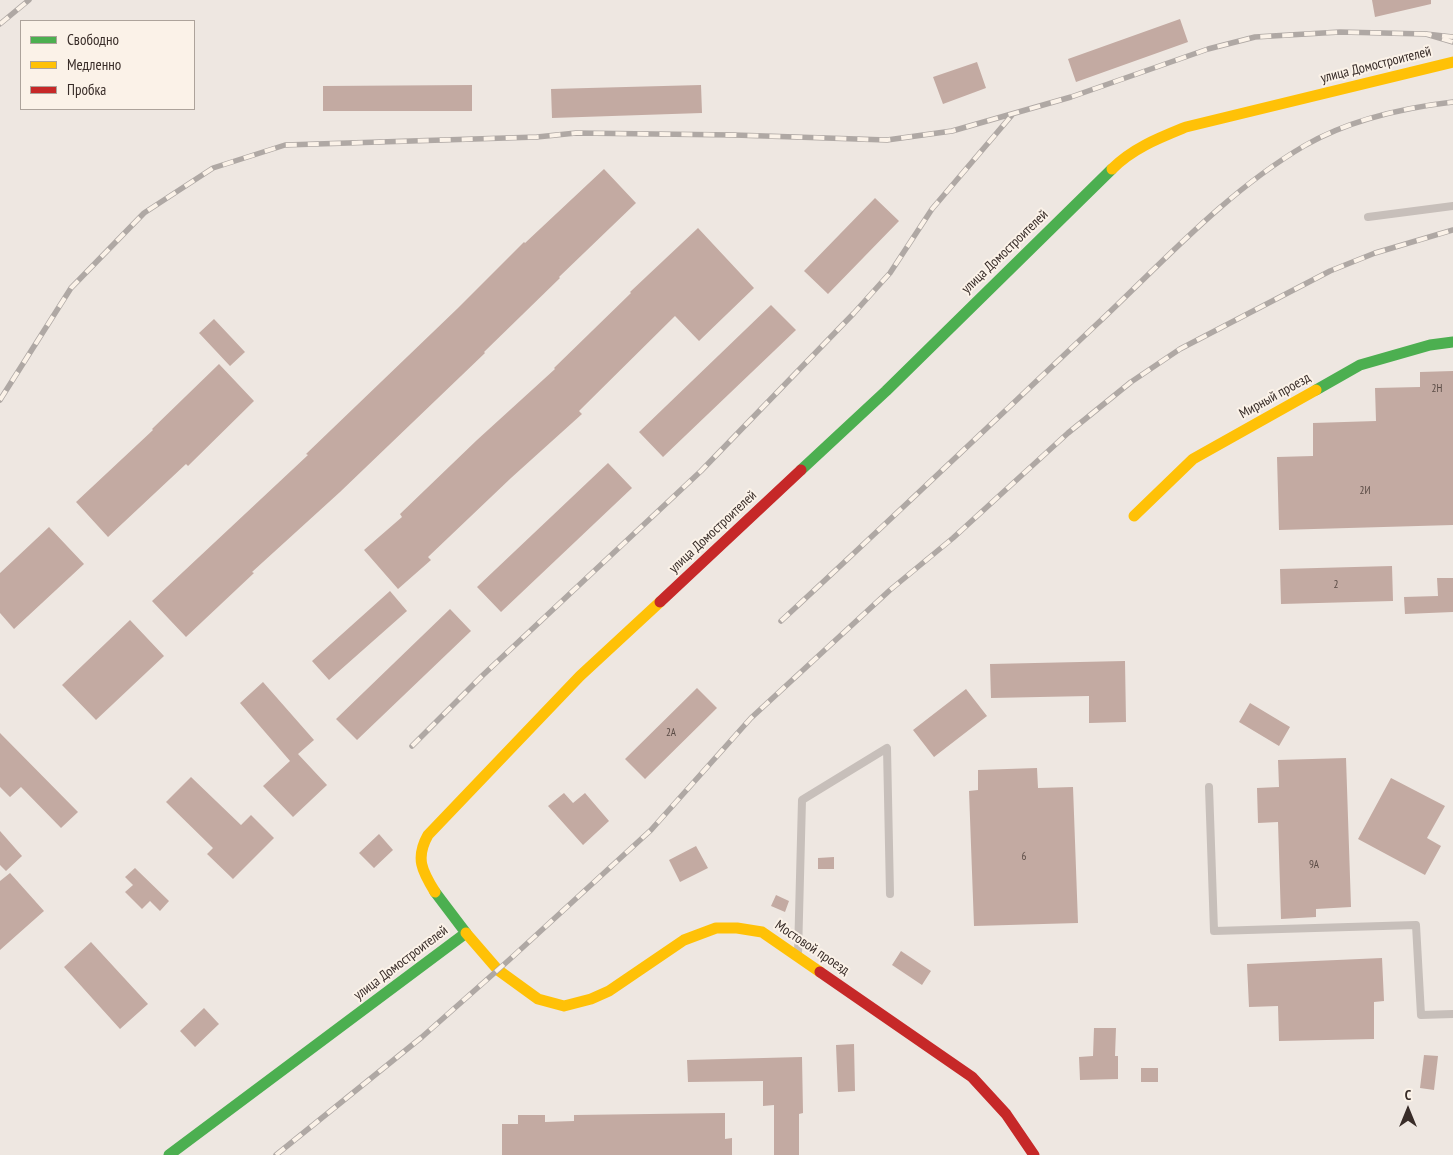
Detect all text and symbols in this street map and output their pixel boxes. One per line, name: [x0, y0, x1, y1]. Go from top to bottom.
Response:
legend: [20, 20, 195, 110]
text: Свободно: [67, 30, 119, 49]
street label: улица Домостроителей: [1319, 43, 1433, 87]
text: Медленно: [67, 55, 121, 74]
text: Пробка: [67, 80, 106, 99]
street label: улица Домостроителей: [958, 207, 1052, 297]
street label: Мирный проезд: [1236, 370, 1314, 422]
house number: 2Н: [1432, 382, 1442, 396]
house number: 2И: [1360, 484, 1370, 498]
street label: улица Домостроителей: [666, 487, 760, 577]
house number: 2: [1334, 578, 1338, 592]
house number: 2А: [666, 726, 676, 740]
house number: 6: [1022, 850, 1026, 864]
house number: 9А: [1309, 858, 1319, 872]
street label: Мостовой проезд: [772, 917, 852, 979]
street label: улица Домостроителей: [351, 922, 451, 1004]
north arrow: [1383, 1085, 1433, 1135]
text: С: [1405, 1086, 1411, 1104]

